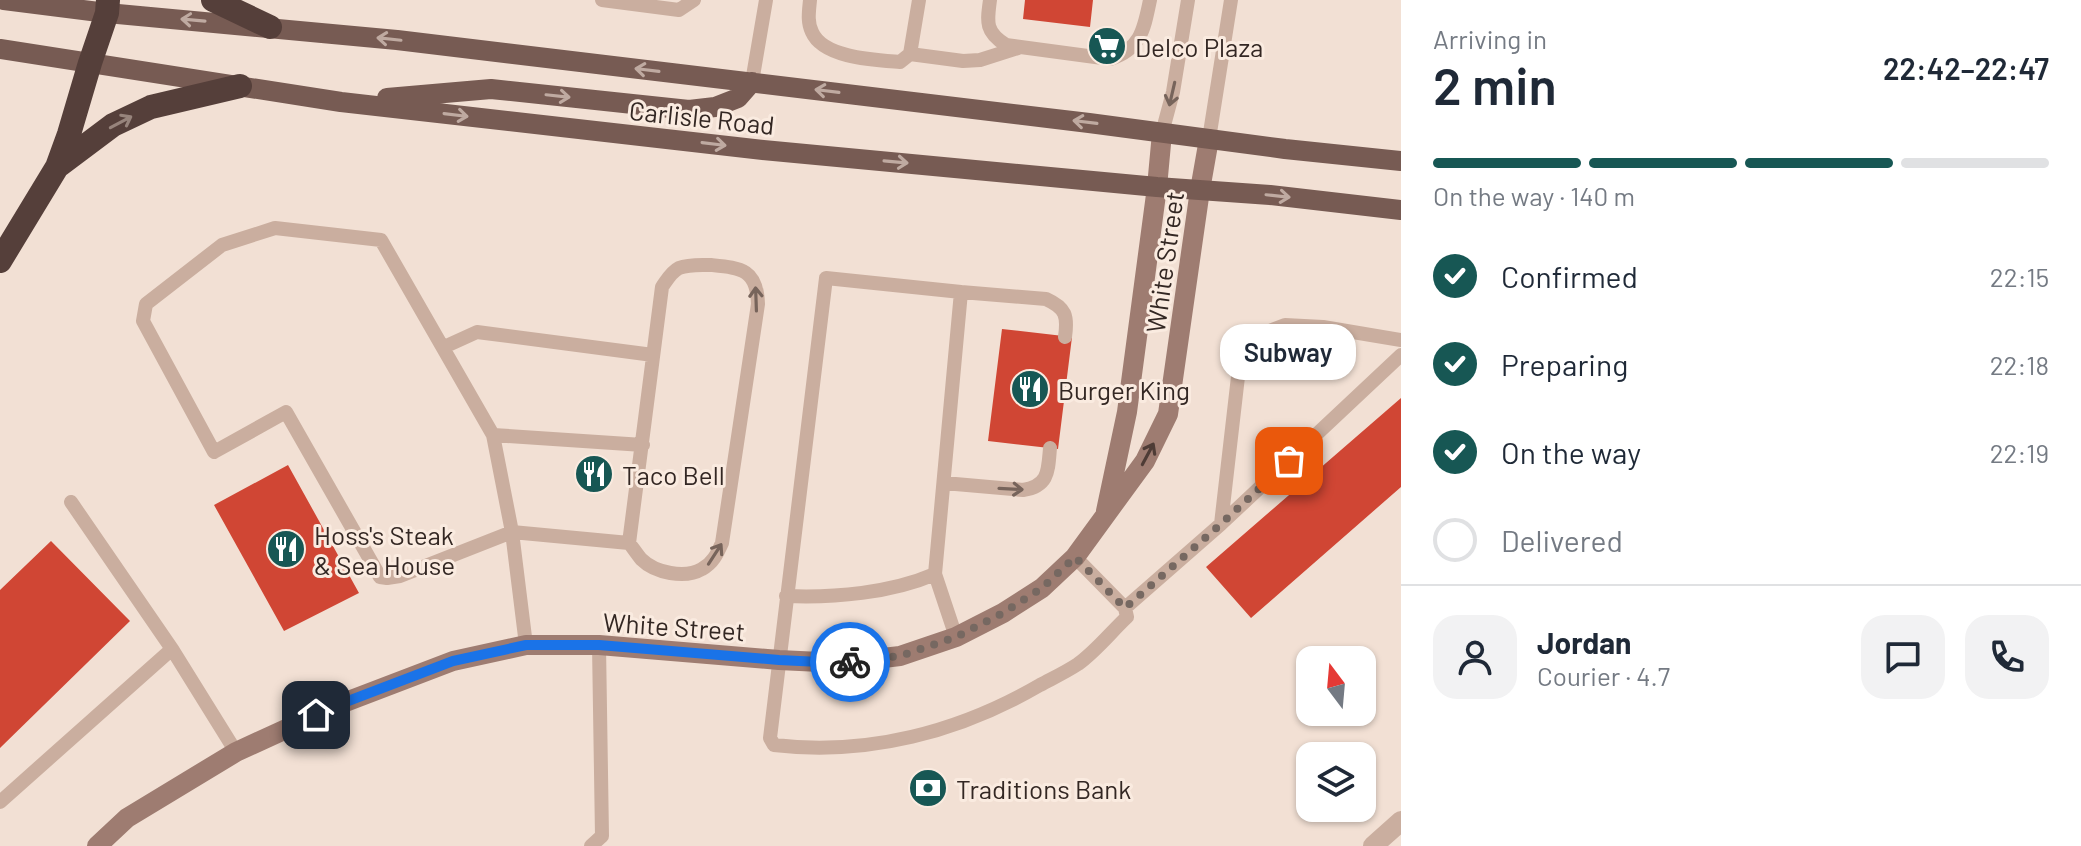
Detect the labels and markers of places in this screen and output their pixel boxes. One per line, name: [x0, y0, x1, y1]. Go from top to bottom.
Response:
supermarket icon: Delco Plaza: [1086, 25, 1128, 67]
place label: Delco Plaza: [1135, 31, 1263, 62]
callout: Subway: [1221, 325, 1357, 381]
restaurant icon: Burger King: [1009, 368, 1051, 410]
place label: Burger King: [1058, 374, 1190, 405]
pin: [1255, 427, 1323, 495]
restaurant icon: Taco Bell: [573, 453, 615, 495]
place label: Taco Bell: [622, 459, 725, 490]
place label: Hoss's Steak & Sea House: [314, 519, 455, 580]
restaurant icon: Hoss's Steak & Sea House: [265, 528, 307, 570]
pin: [282, 681, 350, 749]
bank icon: Traditions Bank: [907, 767, 949, 809]
place label: Traditions Bank: [956, 773, 1131, 804]

